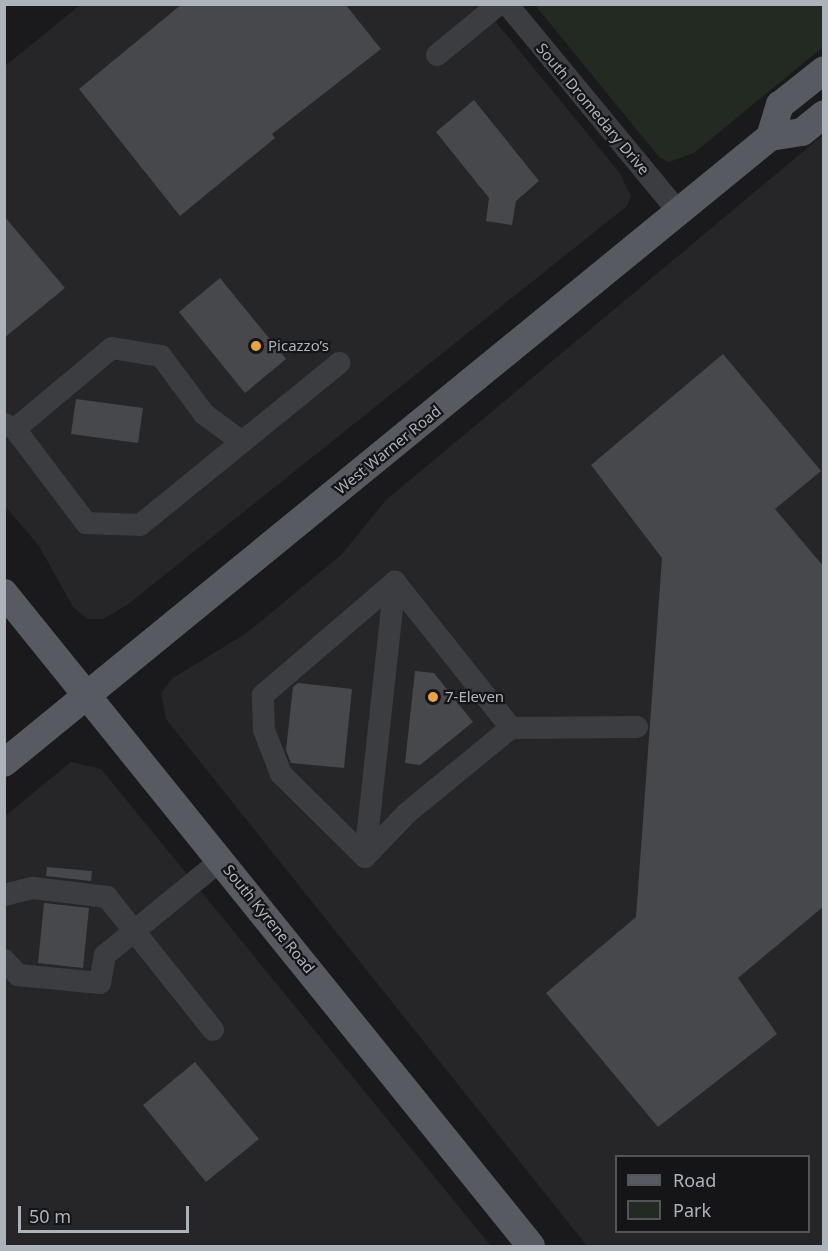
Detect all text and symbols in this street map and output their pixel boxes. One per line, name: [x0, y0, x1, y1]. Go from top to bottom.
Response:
street label: South Dromedary Drive: [533, 40, 653, 178]
place label: Picazzo’s: [268, 337, 329, 355]
marker: Picazzo’s: [249, 339, 263, 353]
street label: West Warner Road: [332, 402, 444, 498]
place label: 7-Eleven: [445, 688, 504, 706]
marker: 7-Eleven: [426, 690, 440, 704]
street label: South Kyrene Road: [220, 861, 318, 977]
legend: [615, 1155, 810, 1233]
text: Road: [673, 1168, 716, 1192]
scale bar: [21, 1194, 192, 1232]
text: Park: [673, 1198, 711, 1222]
text: 50 m: [29, 1204, 71, 1228]

